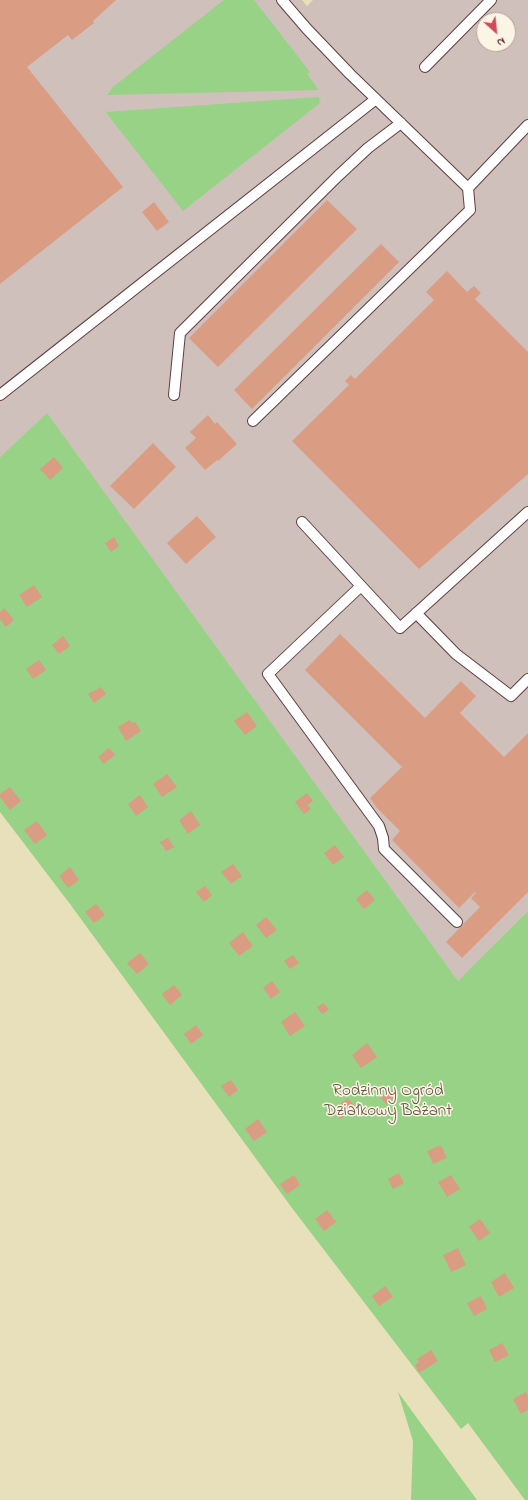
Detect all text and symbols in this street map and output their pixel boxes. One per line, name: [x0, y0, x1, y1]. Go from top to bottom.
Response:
north arrow: [476, 12, 516, 52]
text: N: [494, 33, 508, 51]
park label: Rodzinny Ogród Działkowy Bażant: [324, 1082, 452, 1122]

